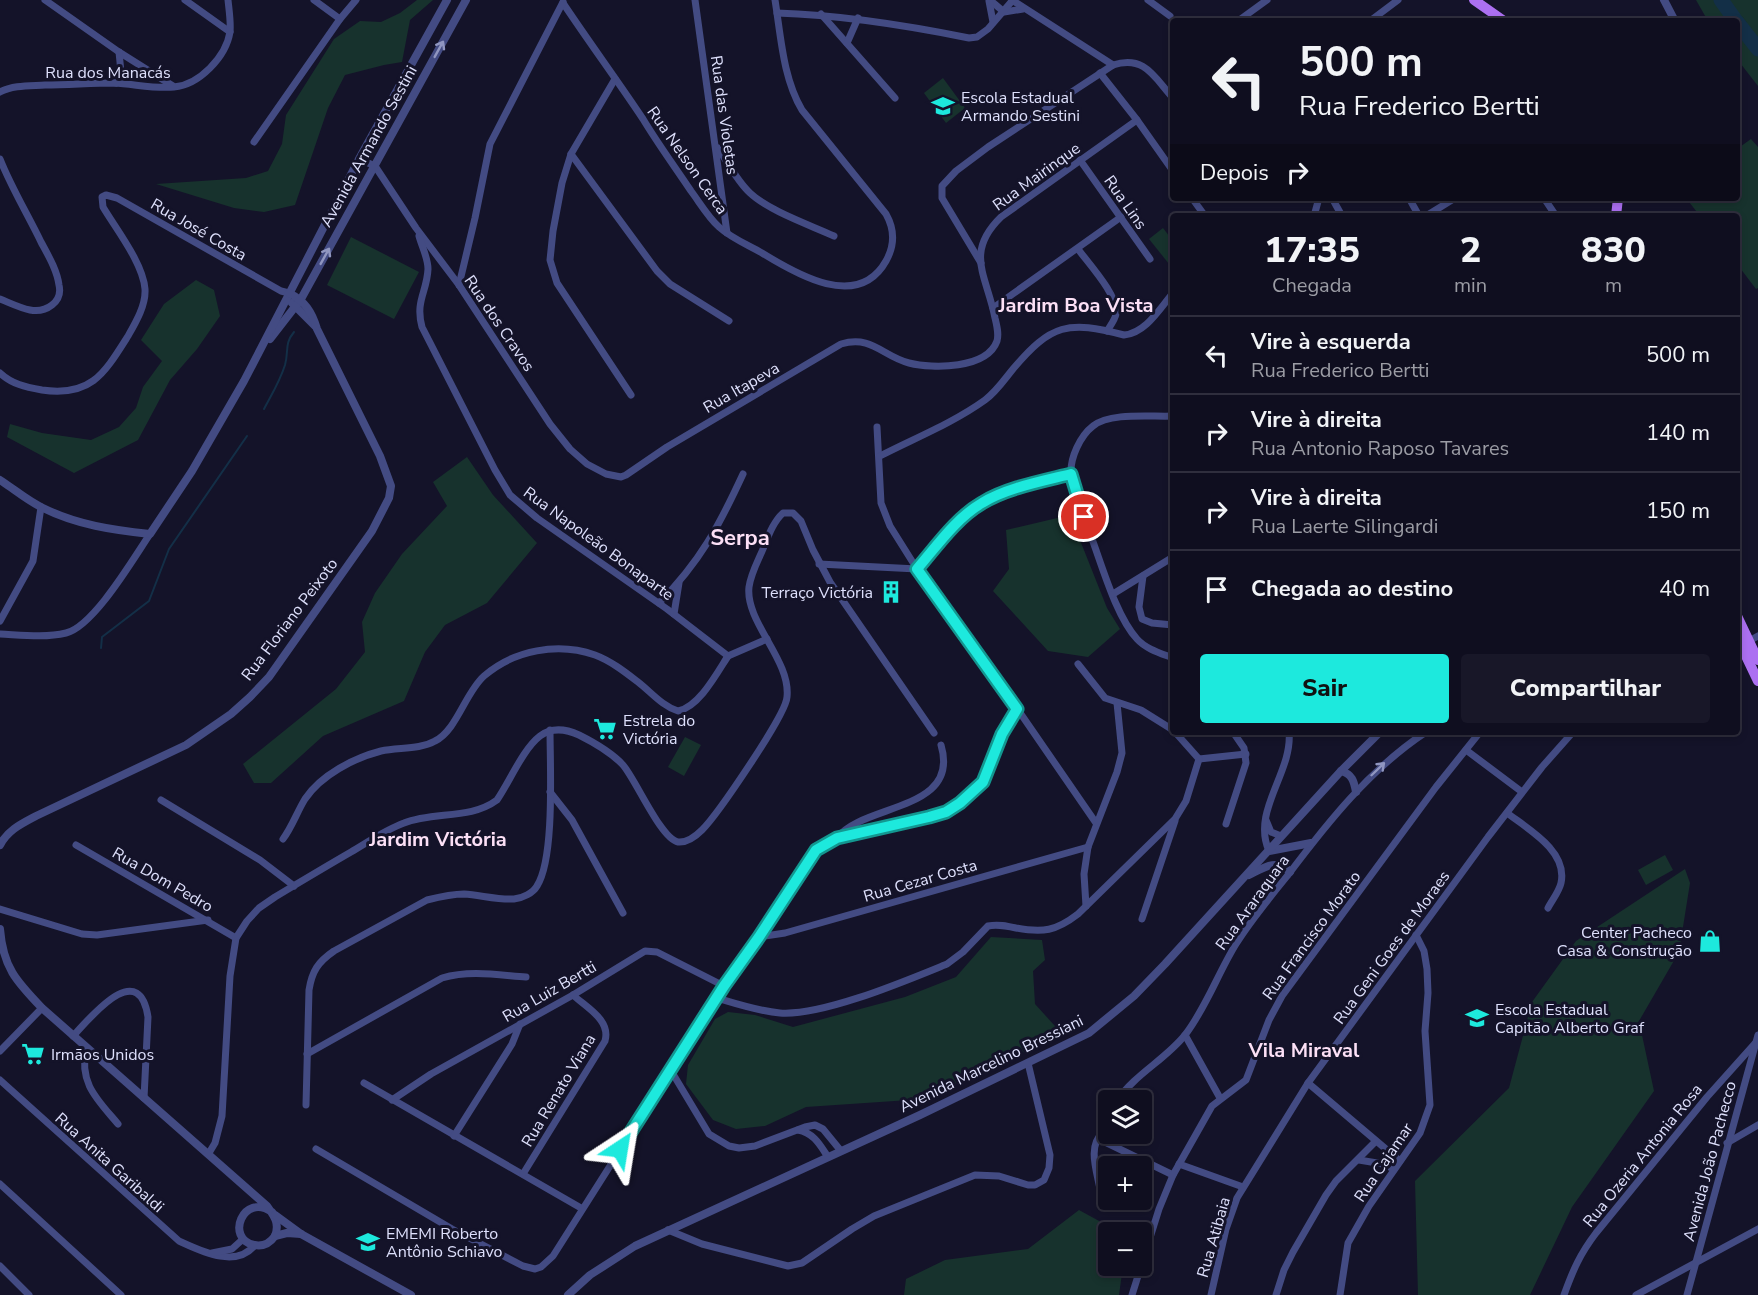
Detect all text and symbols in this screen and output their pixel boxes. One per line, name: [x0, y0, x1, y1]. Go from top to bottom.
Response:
text: 500 m: [1299, 34, 1423, 91]
one-way arrow: [434, 40, 446, 57]
icon: left: [1200, 42, 1278, 120]
street label: Rua das Violetas: [705, 54, 743, 176]
street label: Rua dos Manacás: [45, 62, 171, 84]
street label: Avenida Armando Sestini: [315, 62, 423, 231]
place label: Escola Estadual Armando Sestini: [961, 87, 1080, 127]
text: Rua Frederico Bertti: [1299, 88, 1540, 125]
school or university icon: Escola Estadual Armando Sestini: [930, 93, 956, 119]
street label: Rua Nelson Cerca: [642, 102, 733, 219]
street label: Rua Mairinque: [988, 137, 1085, 216]
icon: right: [1281, 156, 1314, 189]
text: Depois: [1200, 158, 1269, 188]
street label: Rua Lins: [1099, 171, 1152, 234]
street label: Rua José Costa: [146, 193, 251, 266]
text: 17:35: [1264, 226, 1360, 275]
text: 2: [1460, 226, 1481, 275]
text: 830: [1581, 226, 1646, 275]
one-way arrow: [319, 248, 331, 265]
street label: Rua dos Cravos: [459, 271, 540, 376]
text: Chegada: [1272, 272, 1352, 299]
text: min: [1454, 272, 1487, 299]
text: m: [1605, 272, 1622, 299]
district label: Jardim Boa Vista: [997, 292, 1154, 319]
text: Vire à esquerda: [1251, 327, 1411, 357]
icon: left: [1200, 339, 1233, 372]
text: 500 m: [1646, 340, 1710, 370]
street label: Rua Itapeva: [699, 357, 784, 419]
text: Rua Frederico Bertti: [1251, 357, 1429, 384]
text: Vire à direita: [1251, 405, 1382, 435]
icon: right: [1200, 417, 1233, 450]
text: 140 m: [1646, 418, 1710, 448]
text: Rua Antonio Raposo Tavares: [1251, 435, 1509, 462]
street label: Rua Napoleão Bonaparte: [519, 482, 678, 606]
text: Vire à direita: [1251, 483, 1382, 513]
pin: [1058, 491, 1109, 542]
icon: right: [1200, 495, 1233, 528]
text: 150 m: [1646, 496, 1710, 526]
icon: arrive: [1067, 500, 1100, 533]
text: Rua Laerte Silingardi: [1251, 513, 1438, 540]
district label: Serpa: [710, 523, 770, 553]
street label: Rua Floriano Peixoto: [236, 554, 343, 685]
icon: arrive: [1200, 573, 1233, 606]
text: Chegada ao destino: [1251, 574, 1453, 604]
text: 40 m: [1659, 574, 1710, 604]
building icon: Terraço Victória: [878, 579, 904, 605]
place label: Terraço Victória: [761, 582, 873, 604]
button: Sair: [1200, 654, 1449, 723]
button: Compartilhar: [1461, 654, 1710, 723]
place label: Estrela do Victória: [622, 710, 695, 750]
supermarket icon: Estrela do Victória: [592, 716, 618, 742]
one-way arrow: [1371, 762, 1386, 776]
district label: Jardim Victória: [368, 826, 507, 853]
street label: Rua Dom Pedro: [108, 842, 217, 918]
street label: Rua Araraquara: [1211, 850, 1295, 955]
street label: Rua Cezar Costa: [861, 854, 980, 908]
street label: Rua Geni Goes de Moraes: [1329, 866, 1455, 1029]
street label: Rua Francisco Morato: [1258, 867, 1366, 1004]
place label: Center Pacheco Casa & Construção: [1557, 922, 1692, 962]
shop icon: Center Pacheco Casa & Construção: [1697, 928, 1723, 954]
street label: Rua Luiz Bertti: [498, 956, 601, 1028]
place label: Escola Estadual Capitão Alberto Graf: [1495, 999, 1645, 1039]
school or university icon: Escola Estadual Capitão Alberto Graf: [1464, 1005, 1490, 1031]
street label: Avenida Marcelino Bressiani: [896, 1010, 1087, 1118]
street label: Rua Renato Viana: [516, 1030, 601, 1151]
district label: Vila Miraval: [1248, 1037, 1360, 1064]
supermarket icon: Irmãos Unidos: [20, 1041, 46, 1067]
place label: Irmãos Unidos: [51, 1044, 154, 1066]
street label: Rua Ozeria Antonia Rosa: [1578, 1079, 1707, 1232]
street label: Avenida João Pachecco: [1678, 1079, 1742, 1244]
map controls: [1098, 1090, 1152, 1276]
button: layers: [1098, 1090, 1152, 1144]
street label: Rua Anita Garibaldi: [50, 1108, 169, 1218]
position arrow: [588, 1117, 652, 1181]
street label: Rua Cajamar: [1349, 1118, 1419, 1207]
button: +: [1098, 1156, 1152, 1210]
street label: Rua Atibaia: [1192, 1194, 1236, 1280]
button: −: [1098, 1222, 1152, 1276]
place label: EMEMI Roberto Antônio Schiavo: [386, 1223, 503, 1263]
school or university icon: EMEMI Roberto Antônio Schiavo: [355, 1229, 381, 1255]

